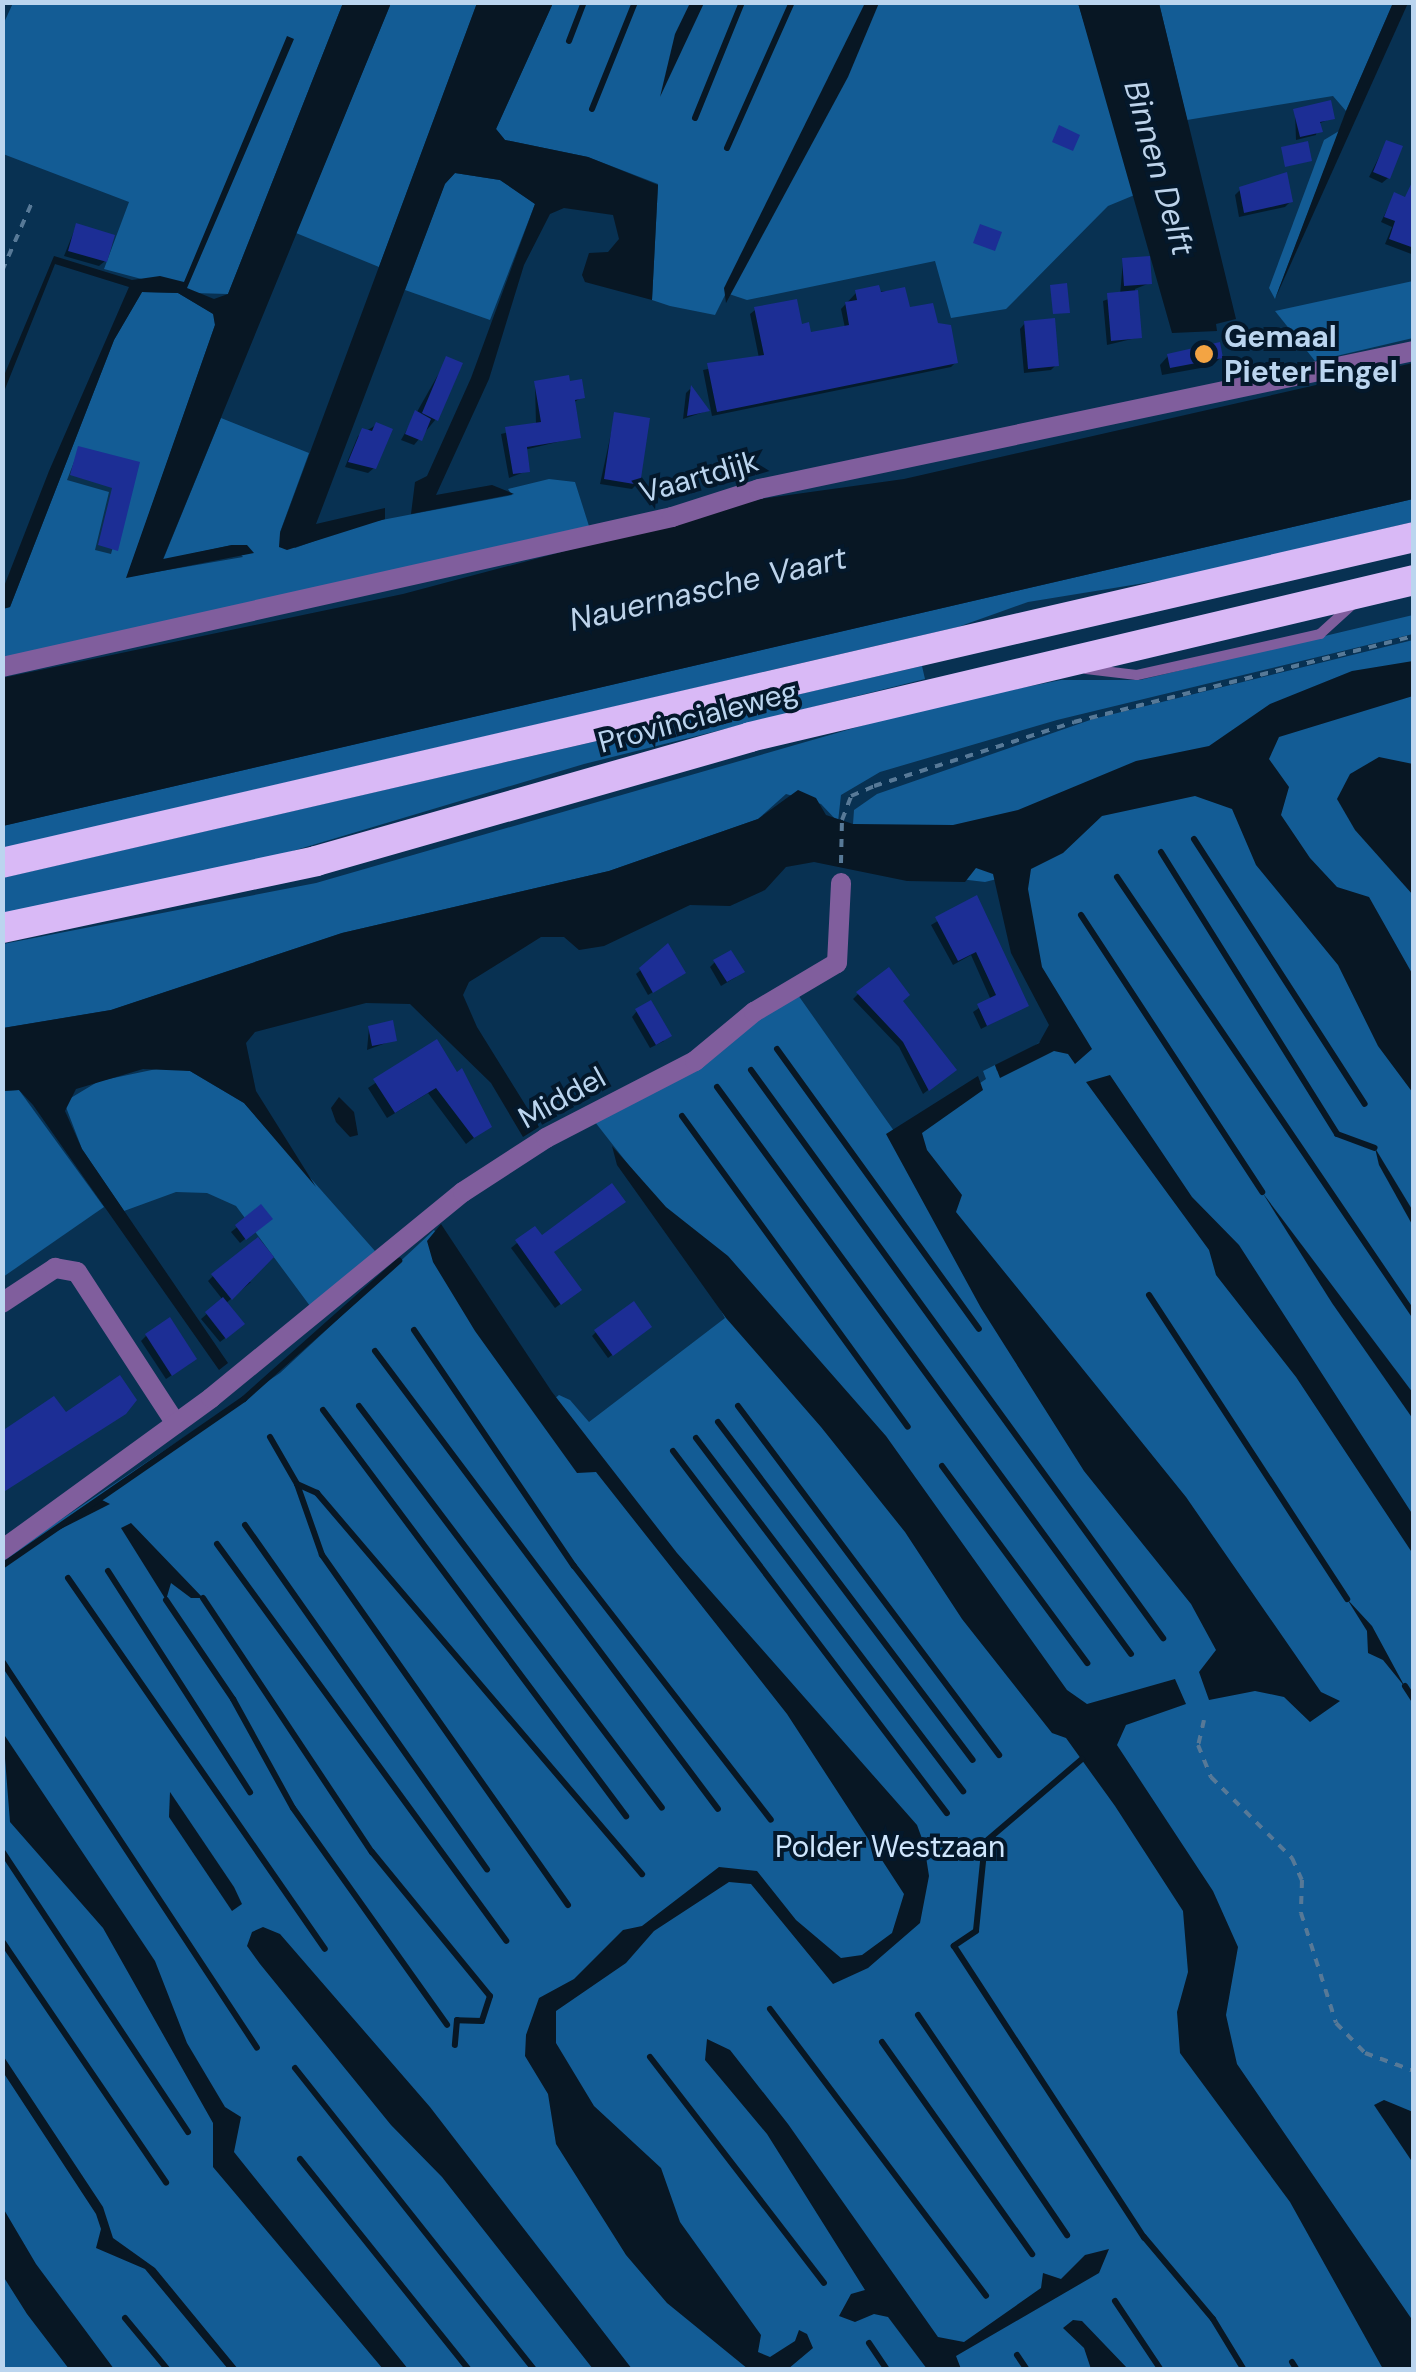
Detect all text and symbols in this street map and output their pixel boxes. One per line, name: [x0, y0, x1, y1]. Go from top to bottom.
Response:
water label: Binnen Delft: [1116, 76, 1202, 260]
place label: Gemaal Pieter Engel: [1224, 319, 1398, 390]
marker: Gemaal Pieter Engel: [1193, 343, 1215, 365]
street label: Vaartdijk: [635, 443, 763, 511]
water label: Nauernasche Vaart: [566, 538, 850, 640]
street label: Provincialeweg: [594, 673, 802, 761]
street label: Middel: [512, 1060, 612, 1136]
park label: Polder Westzaan: [775, 1829, 1005, 1865]

